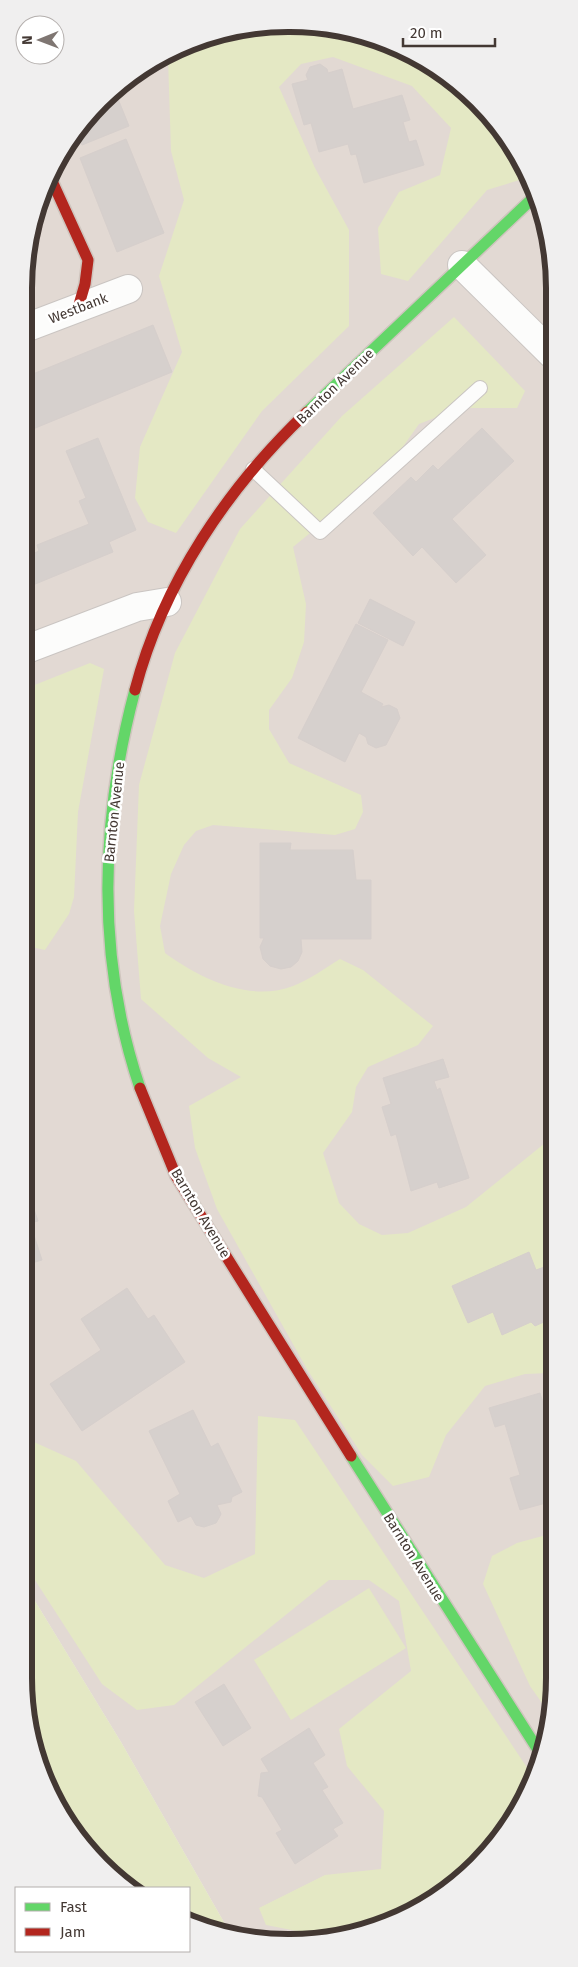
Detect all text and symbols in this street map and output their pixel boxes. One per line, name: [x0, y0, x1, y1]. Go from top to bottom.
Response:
north arrow: [15, 15, 65, 65]
scale bar: [403, 15, 496, 47]
text: 20 m: [410, 24, 443, 42]
text: N: [19, 35, 36, 45]
street label: Westbank: [46, 289, 111, 327]
street label: Barnton Avenue: [293, 345, 378, 428]
street label: Barnton Avenue: [101, 761, 128, 863]
street label: Barnton Avenue: [167, 1166, 234, 1261]
street label: Barnton Avenue: [380, 1510, 448, 1605]
legend: [15, 1887, 190, 1952]
text: Fast: [60, 1898, 87, 1916]
text: Jam: [60, 1923, 86, 1941]

